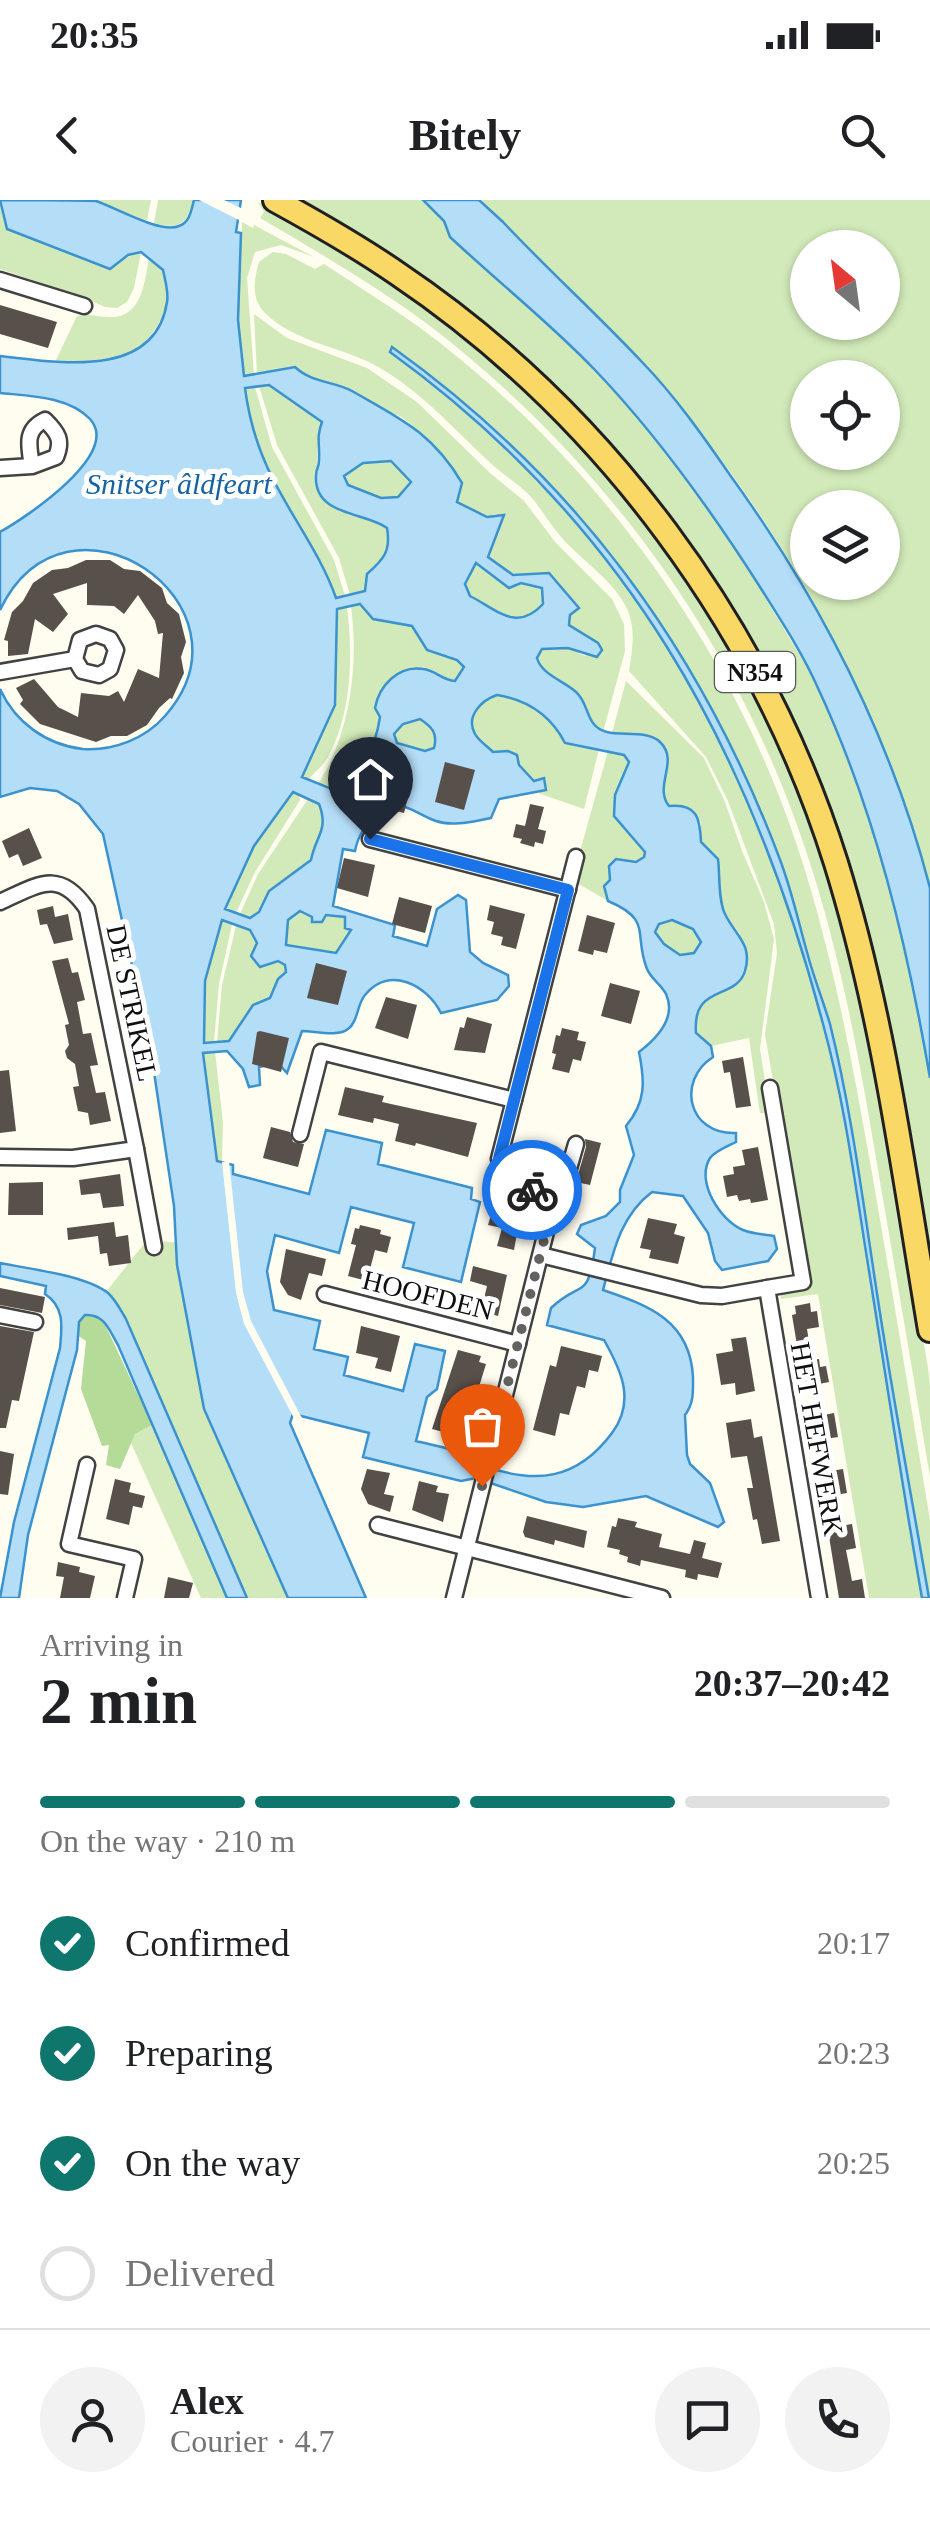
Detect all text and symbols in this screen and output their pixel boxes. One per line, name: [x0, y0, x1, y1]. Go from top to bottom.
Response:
text: 20:35: [50, 14, 139, 56]
icon: back: [40, 108, 95, 163]
icon: search: [835, 108, 890, 163]
text: Bitely: [409, 110, 521, 160]
north arrow: [790, 230, 900, 340]
map controls: [790, 230, 900, 600]
button: locate: [790, 360, 900, 470]
water label: Snitser âldfeart: [86, 467, 273, 500]
button: layers: [790, 490, 900, 600]
road number: N354: [715, 652, 795, 692]
pin: [328, 737, 413, 840]
icon: home: [343, 752, 398, 807]
street label: DE STRIKEL: [100, 922, 164, 1084]
courier: [482, 1140, 582, 1240]
icon: bike: [505, 1163, 560, 1218]
street label: HOOFDEN: [359, 1264, 497, 1326]
street label: HET HEFWERK: [785, 1340, 849, 1538]
pin: [440, 1384, 525, 1487]
icon: bag: [455, 1399, 510, 1454]
text: Arriving in: [40, 1627, 183, 1663]
text: 20:37–20:42: [694, 1662, 890, 1704]
text: 2 min: [40, 1665, 197, 1737]
text: On the way · 210 m: [40, 1823, 295, 1859]
icon: check: [40, 1916, 95, 1971]
text: Confirmed: [125, 1922, 290, 1964]
text: 20:17: [817, 1925, 890, 1961]
icon: check: [40, 2026, 95, 2081]
text: Preparing: [125, 2032, 273, 2074]
text: 20:23: [817, 2035, 890, 2071]
icon: check: [40, 2136, 95, 2191]
text: On the way: [125, 2142, 300, 2184]
text: 20:25: [817, 2145, 890, 2181]
text: Delivered: [125, 2252, 275, 2294]
button: person: [40, 2367, 145, 2472]
button: chat: [655, 2367, 760, 2472]
button: phone: [785, 2367, 890, 2472]
text: Alex: [170, 2380, 244, 2422]
text: Courier · 4.7: [170, 2423, 334, 2459]

